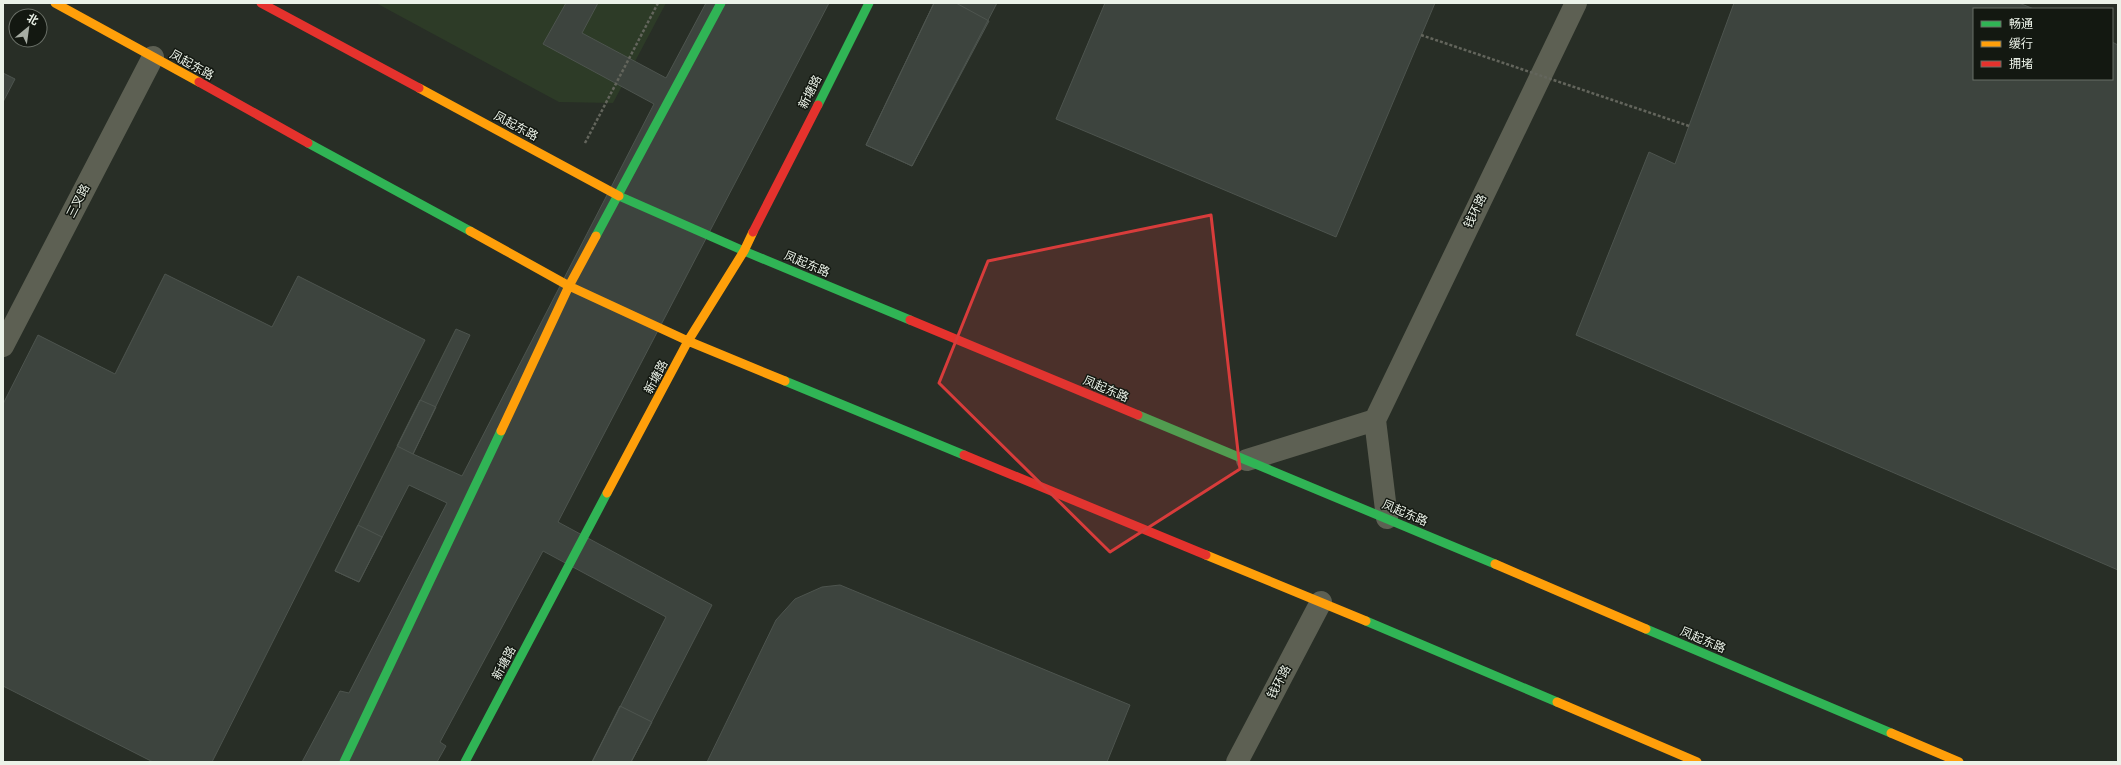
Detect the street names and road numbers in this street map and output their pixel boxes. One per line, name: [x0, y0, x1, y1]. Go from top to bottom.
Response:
street label: 凤起东路: [168, 47, 216, 83]
street label: 新塘路: [796, 73, 824, 111]
street label: 凤起东路: [492, 109, 540, 143]
street label: 三叉路: [64, 182, 92, 220]
street label: 钱环路: [1461, 192, 1489, 230]
street label: 凤起东路: [782, 248, 832, 280]
street label: 新塘路: [641, 358, 671, 396]
street label: 凤起东路: [1081, 373, 1131, 405]
street label: 凤起东路: [1380, 497, 1430, 529]
street label: 凤起东路: [1678, 624, 1728, 656]
street label: 新塘路: [489, 644, 519, 682]
street label: 钱环路: [1264, 663, 1294, 701]

